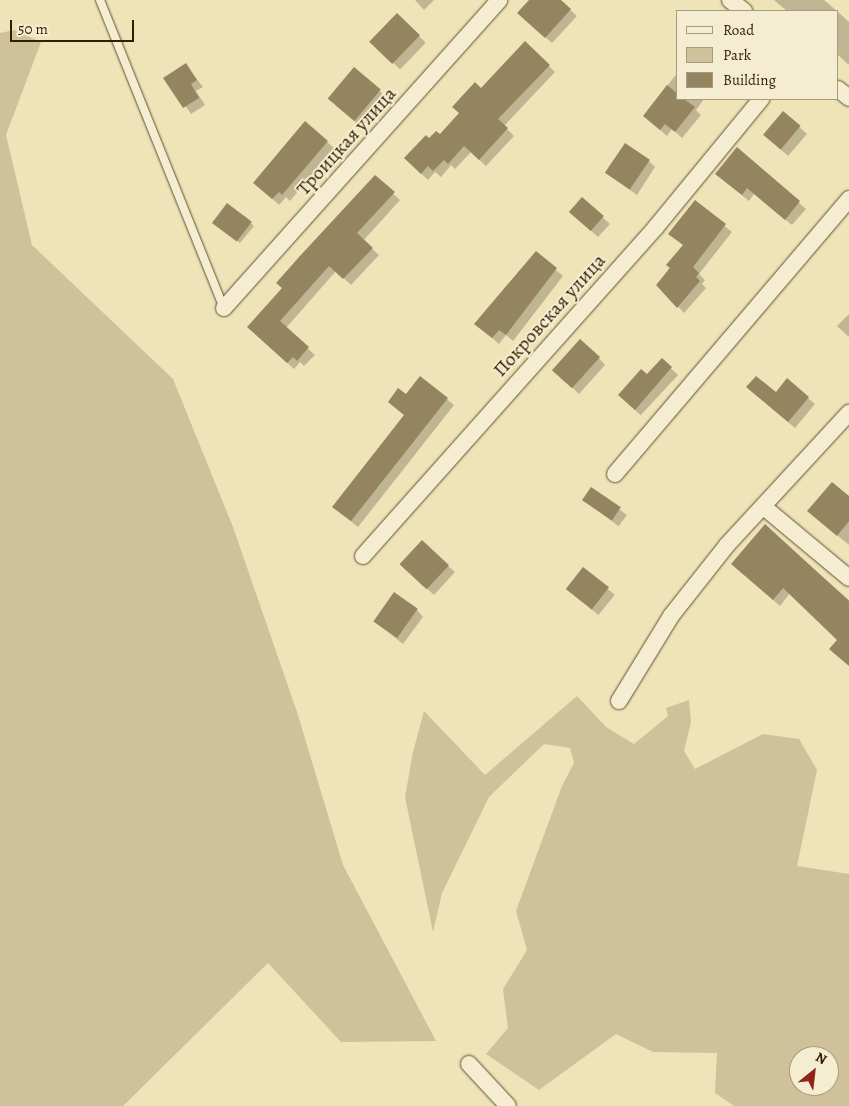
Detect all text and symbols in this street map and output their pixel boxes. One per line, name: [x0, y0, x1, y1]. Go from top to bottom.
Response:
scale bar: [12, 10, 136, 42]
legend: [676, 10, 839, 100]
text: 50 m: [18, 19, 48, 39]
text: Road: [723, 20, 754, 40]
text: Park: [723, 45, 751, 65]
text: Building: [723, 70, 776, 90]
street label: Троицкая улица: [291, 82, 401, 200]
street label: Покровская улица: [488, 249, 610, 381]
north arrow: [789, 1046, 839, 1096]
text: N: [812, 1048, 830, 1069]

